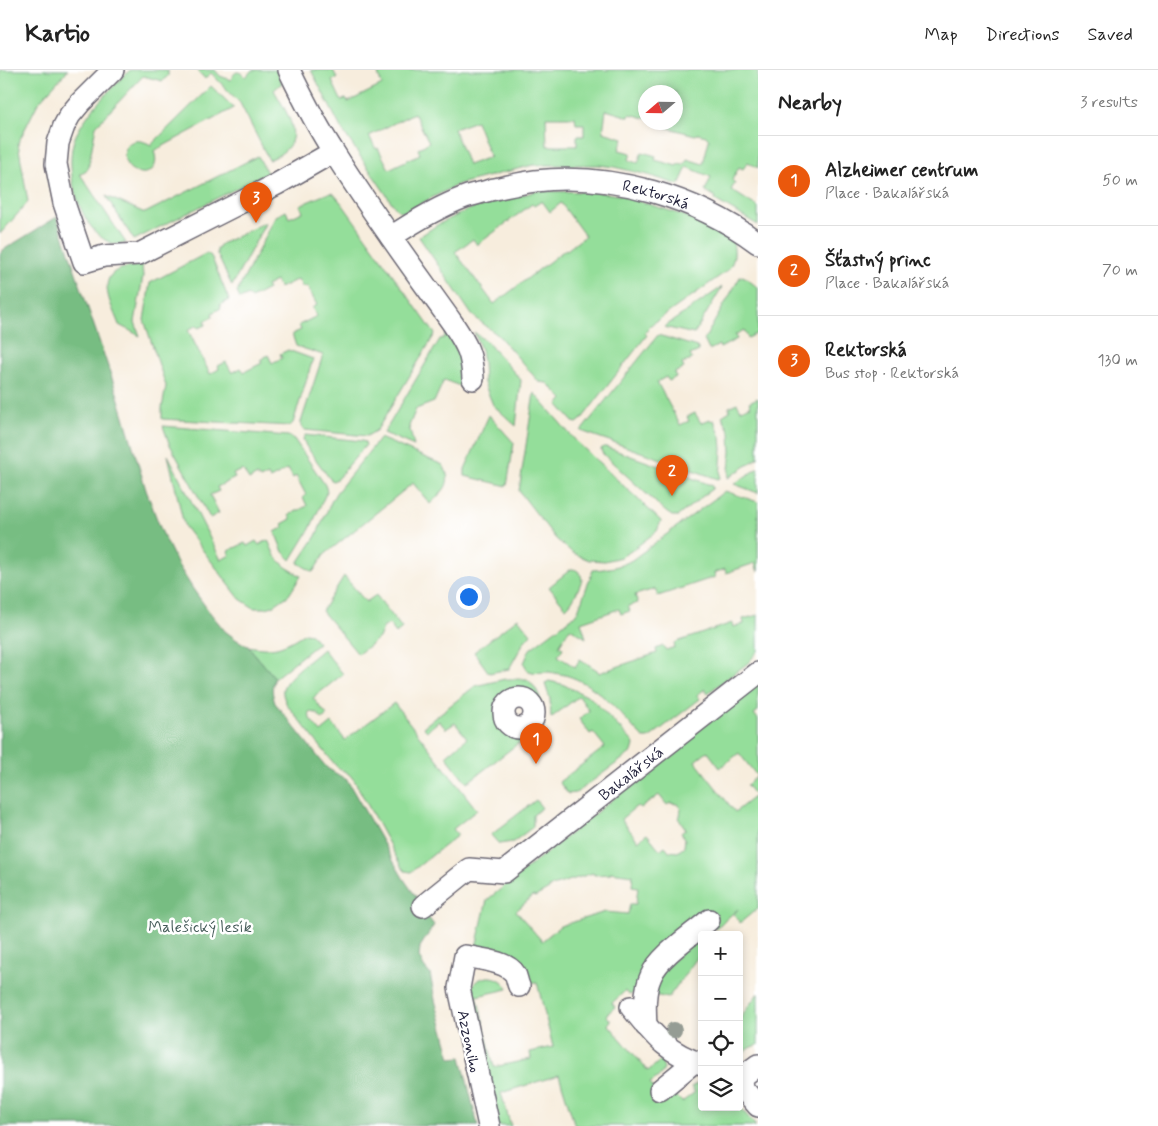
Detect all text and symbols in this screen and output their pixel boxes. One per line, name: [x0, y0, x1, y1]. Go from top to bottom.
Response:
text: Kartio: [25, 19, 90, 50]
text: Map: [925, 23, 958, 47]
text: Directions: [986, 23, 1060, 47]
text: Saved: [1088, 23, 1133, 47]
north arrow: [638, 85, 683, 130]
text: Nearby: [778, 89, 842, 117]
text: 3 results: [1080, 92, 1138, 113]
text: Alzheimer centrum: [825, 158, 978, 183]
text: 1: [790, 170, 798, 191]
text: 50 m: [1102, 170, 1138, 191]
street label: Rektorská: [621, 176, 692, 215]
pin: 3: [240, 182, 272, 223]
text: Place · Bakalářská: [825, 183, 949, 204]
text: Šťastný princ: [825, 248, 931, 273]
text: 2: [790, 260, 798, 281]
text: 70 m: [1102, 260, 1138, 281]
text: Place · Bakalářská: [825, 273, 949, 294]
text: Rektorská: [825, 338, 907, 363]
text: 3: [790, 350, 798, 371]
text: 130 m: [1097, 350, 1138, 371]
text: Bus stop · Rektorská: [825, 363, 959, 384]
pin: 2: [656, 455, 688, 496]
your location: [456, 584, 482, 610]
pin: 1: [520, 723, 552, 764]
street label: Bakalářská: [595, 742, 668, 806]
park label: Malešický lesík: [148, 917, 252, 938]
map controls: [698, 931, 743, 1111]
button: +: [698, 931, 743, 976]
button: −: [698, 976, 743, 1021]
street label: Azzoniho: [452, 1008, 485, 1075]
button: locate: [698, 1021, 743, 1066]
button: layers: [698, 1066, 743, 1111]

